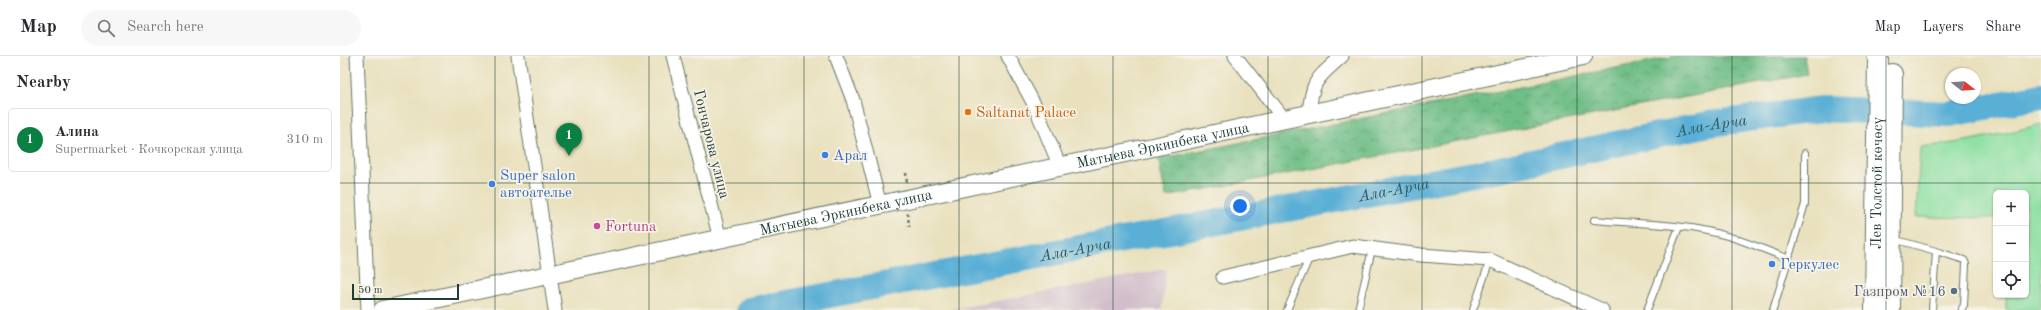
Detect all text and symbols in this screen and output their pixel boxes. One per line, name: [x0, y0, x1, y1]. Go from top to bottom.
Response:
search box: [81, 10, 361, 46]
icon: search: [95, 17, 117, 39]
text: Map: [20, 18, 57, 37]
text: Search here: [127, 20, 204, 35]
text: Map: [1875, 20, 1901, 34]
text: Layers: [1923, 20, 1964, 34]
text: Share: [1986, 20, 2021, 34]
north arrow: [1945, 68, 1981, 104]
text: Nearby: [16, 74, 71, 91]
street label: Гончарова улица: [690, 88, 731, 201]
place label: Saltanat Palace: [976, 106, 1076, 121]
marker: Saltanat Palace: [963, 107, 973, 117]
water label: Ала-Арча: [1674, 113, 1749, 141]
street label: Лев Толстой көчөсү: [1870, 117, 1886, 249]
street label: Матыева Эркинбека улица: [1075, 121, 1251, 172]
pin: 1: [556, 123, 582, 156]
text: Алина: [55, 125, 99, 140]
text: 1: [26, 133, 34, 146]
text: 310 m: [286, 133, 323, 146]
text: Supermarket · Кочкорская улица: [55, 143, 243, 156]
place label: Арал: [833, 149, 867, 164]
marker: Арал: [820, 150, 830, 160]
place label: Super salon автоателье: [500, 169, 576, 201]
water label: Ала-Арча: [1356, 176, 1431, 206]
marker: Super salon автоателье: [487, 179, 497, 189]
street label: Матыева Эркинбека улица: [758, 188, 934, 239]
map controls: [1993, 190, 2029, 298]
button: +: [1993, 190, 2029, 226]
your location: [1230, 196, 1250, 216]
place label: Fortuna: [605, 220, 657, 235]
marker: Fortuna: [592, 221, 602, 231]
button: −: [1993, 226, 2029, 262]
water label: Ала-Арча: [1038, 236, 1113, 265]
place label: Геркулес: [1780, 258, 1839, 273]
marker: Геркулес: [1767, 259, 1777, 269]
button: locate: [1993, 262, 2029, 298]
scale bar: [352, 282, 459, 301]
text: 50 m: [358, 285, 383, 296]
place label: Газпром №16: [1853, 285, 1946, 300]
marker: Газпром №16: [1949, 286, 1959, 296]

